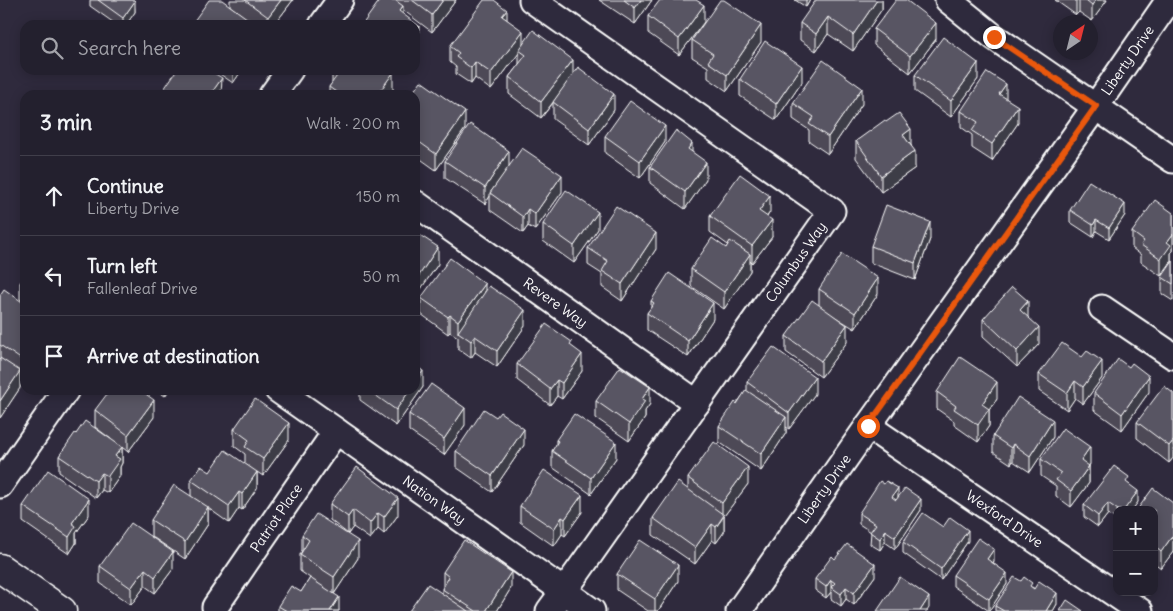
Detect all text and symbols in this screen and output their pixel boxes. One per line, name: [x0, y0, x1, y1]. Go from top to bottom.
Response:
north arrow: [1053, 15, 1098, 60]
search box: [20, 20, 420, 75]
street label: Liberty Drive: [1097, 22, 1158, 99]
route end: [983, 26, 1006, 49]
icon: search: [38, 34, 66, 62]
text: Search here: [78, 36, 181, 60]
text: 3 min: [40, 109, 92, 136]
text: Walk · 200 m: [306, 113, 400, 133]
text: Continue: [87, 174, 164, 198]
icon: ahead: [40, 182, 68, 210]
text: 150 m: [356, 186, 400, 206]
text: Liberty Drive: [87, 198, 179, 218]
street label: Columbus Way: [762, 218, 830, 306]
text: Turn left: [87, 254, 157, 278]
icon: left: [40, 262, 68, 290]
text: 50 m: [362, 266, 400, 286]
street label: Revere Way: [520, 274, 591, 331]
text: Fallenleaf Drive: [87, 278, 198, 298]
icon: arrive: [40, 342, 68, 370]
text: Arrive at destination: [87, 344, 260, 368]
route start: [857, 415, 880, 438]
street label: Liberty Drive: [794, 450, 855, 527]
street label: Nation Way: [399, 472, 469, 528]
street label: Patriot Place: [246, 480, 306, 556]
street label: Wexford Drive: [962, 486, 1046, 551]
map controls: [1113, 506, 1158, 596]
button: +: [1113, 506, 1158, 551]
button: −: [1113, 551, 1158, 596]

